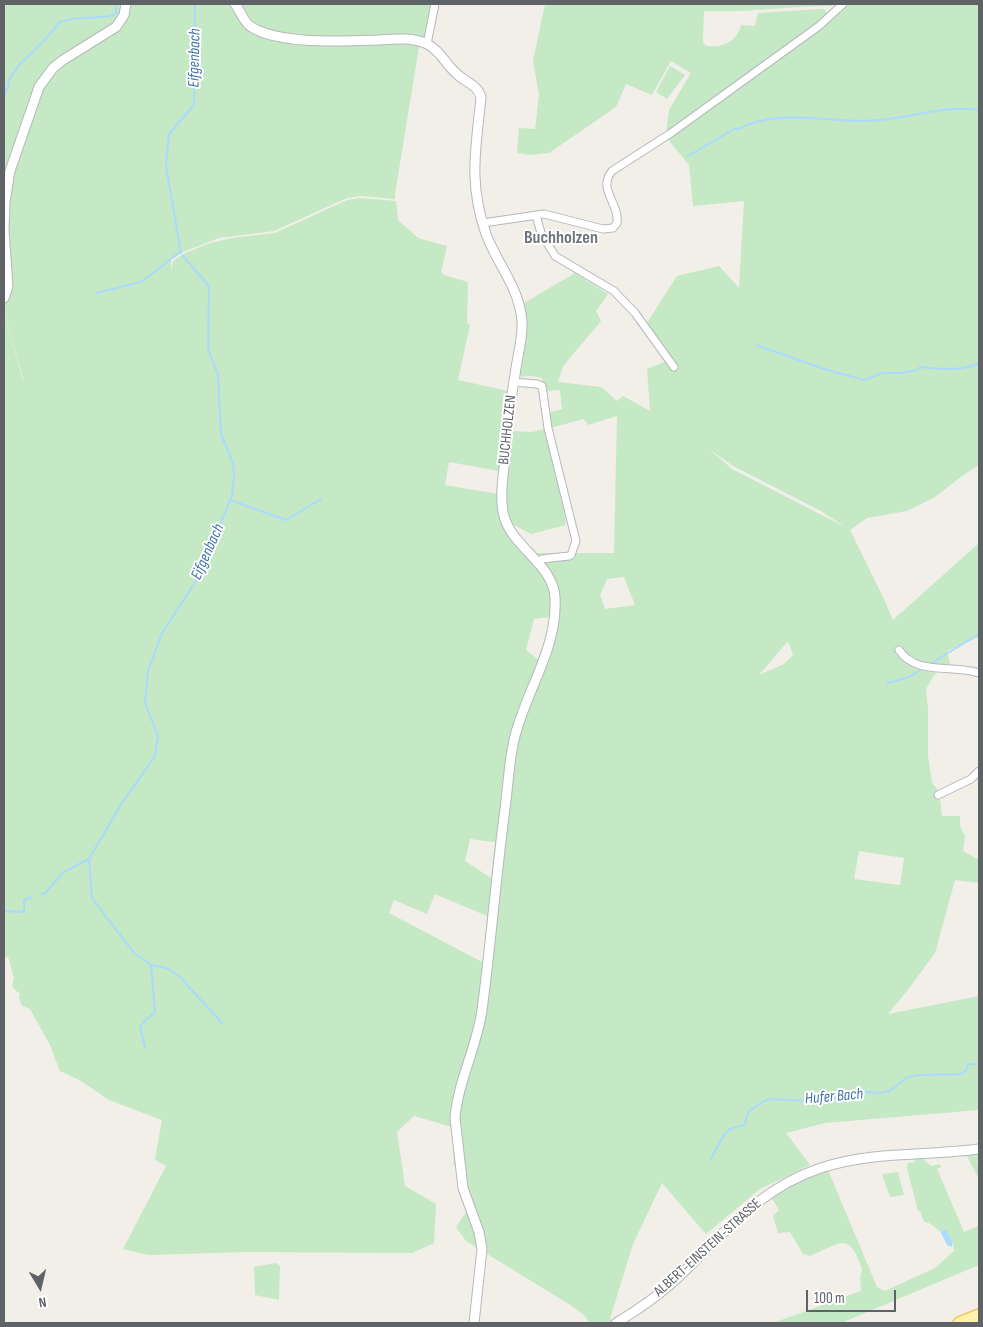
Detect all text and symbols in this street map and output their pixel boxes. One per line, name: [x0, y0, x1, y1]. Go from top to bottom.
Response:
water label: Eifgenbach: [185, 28, 205, 88]
district label: Buchholzen: [524, 227, 598, 249]
street label: BUCHHOLZEN: [495, 394, 521, 466]
water label: Eifgenbach: [187, 521, 229, 583]
water label: Hufer Bach: [804, 1085, 864, 1109]
street label: ALBERT-EINSTEIN-STRASSE: [651, 1195, 765, 1301]
north arrow: [15, 1262, 65, 1312]
scale bar: [808, 1280, 898, 1312]
text: 100 m: [814, 1289, 845, 1308]
text: N: [37, 1293, 47, 1311]

